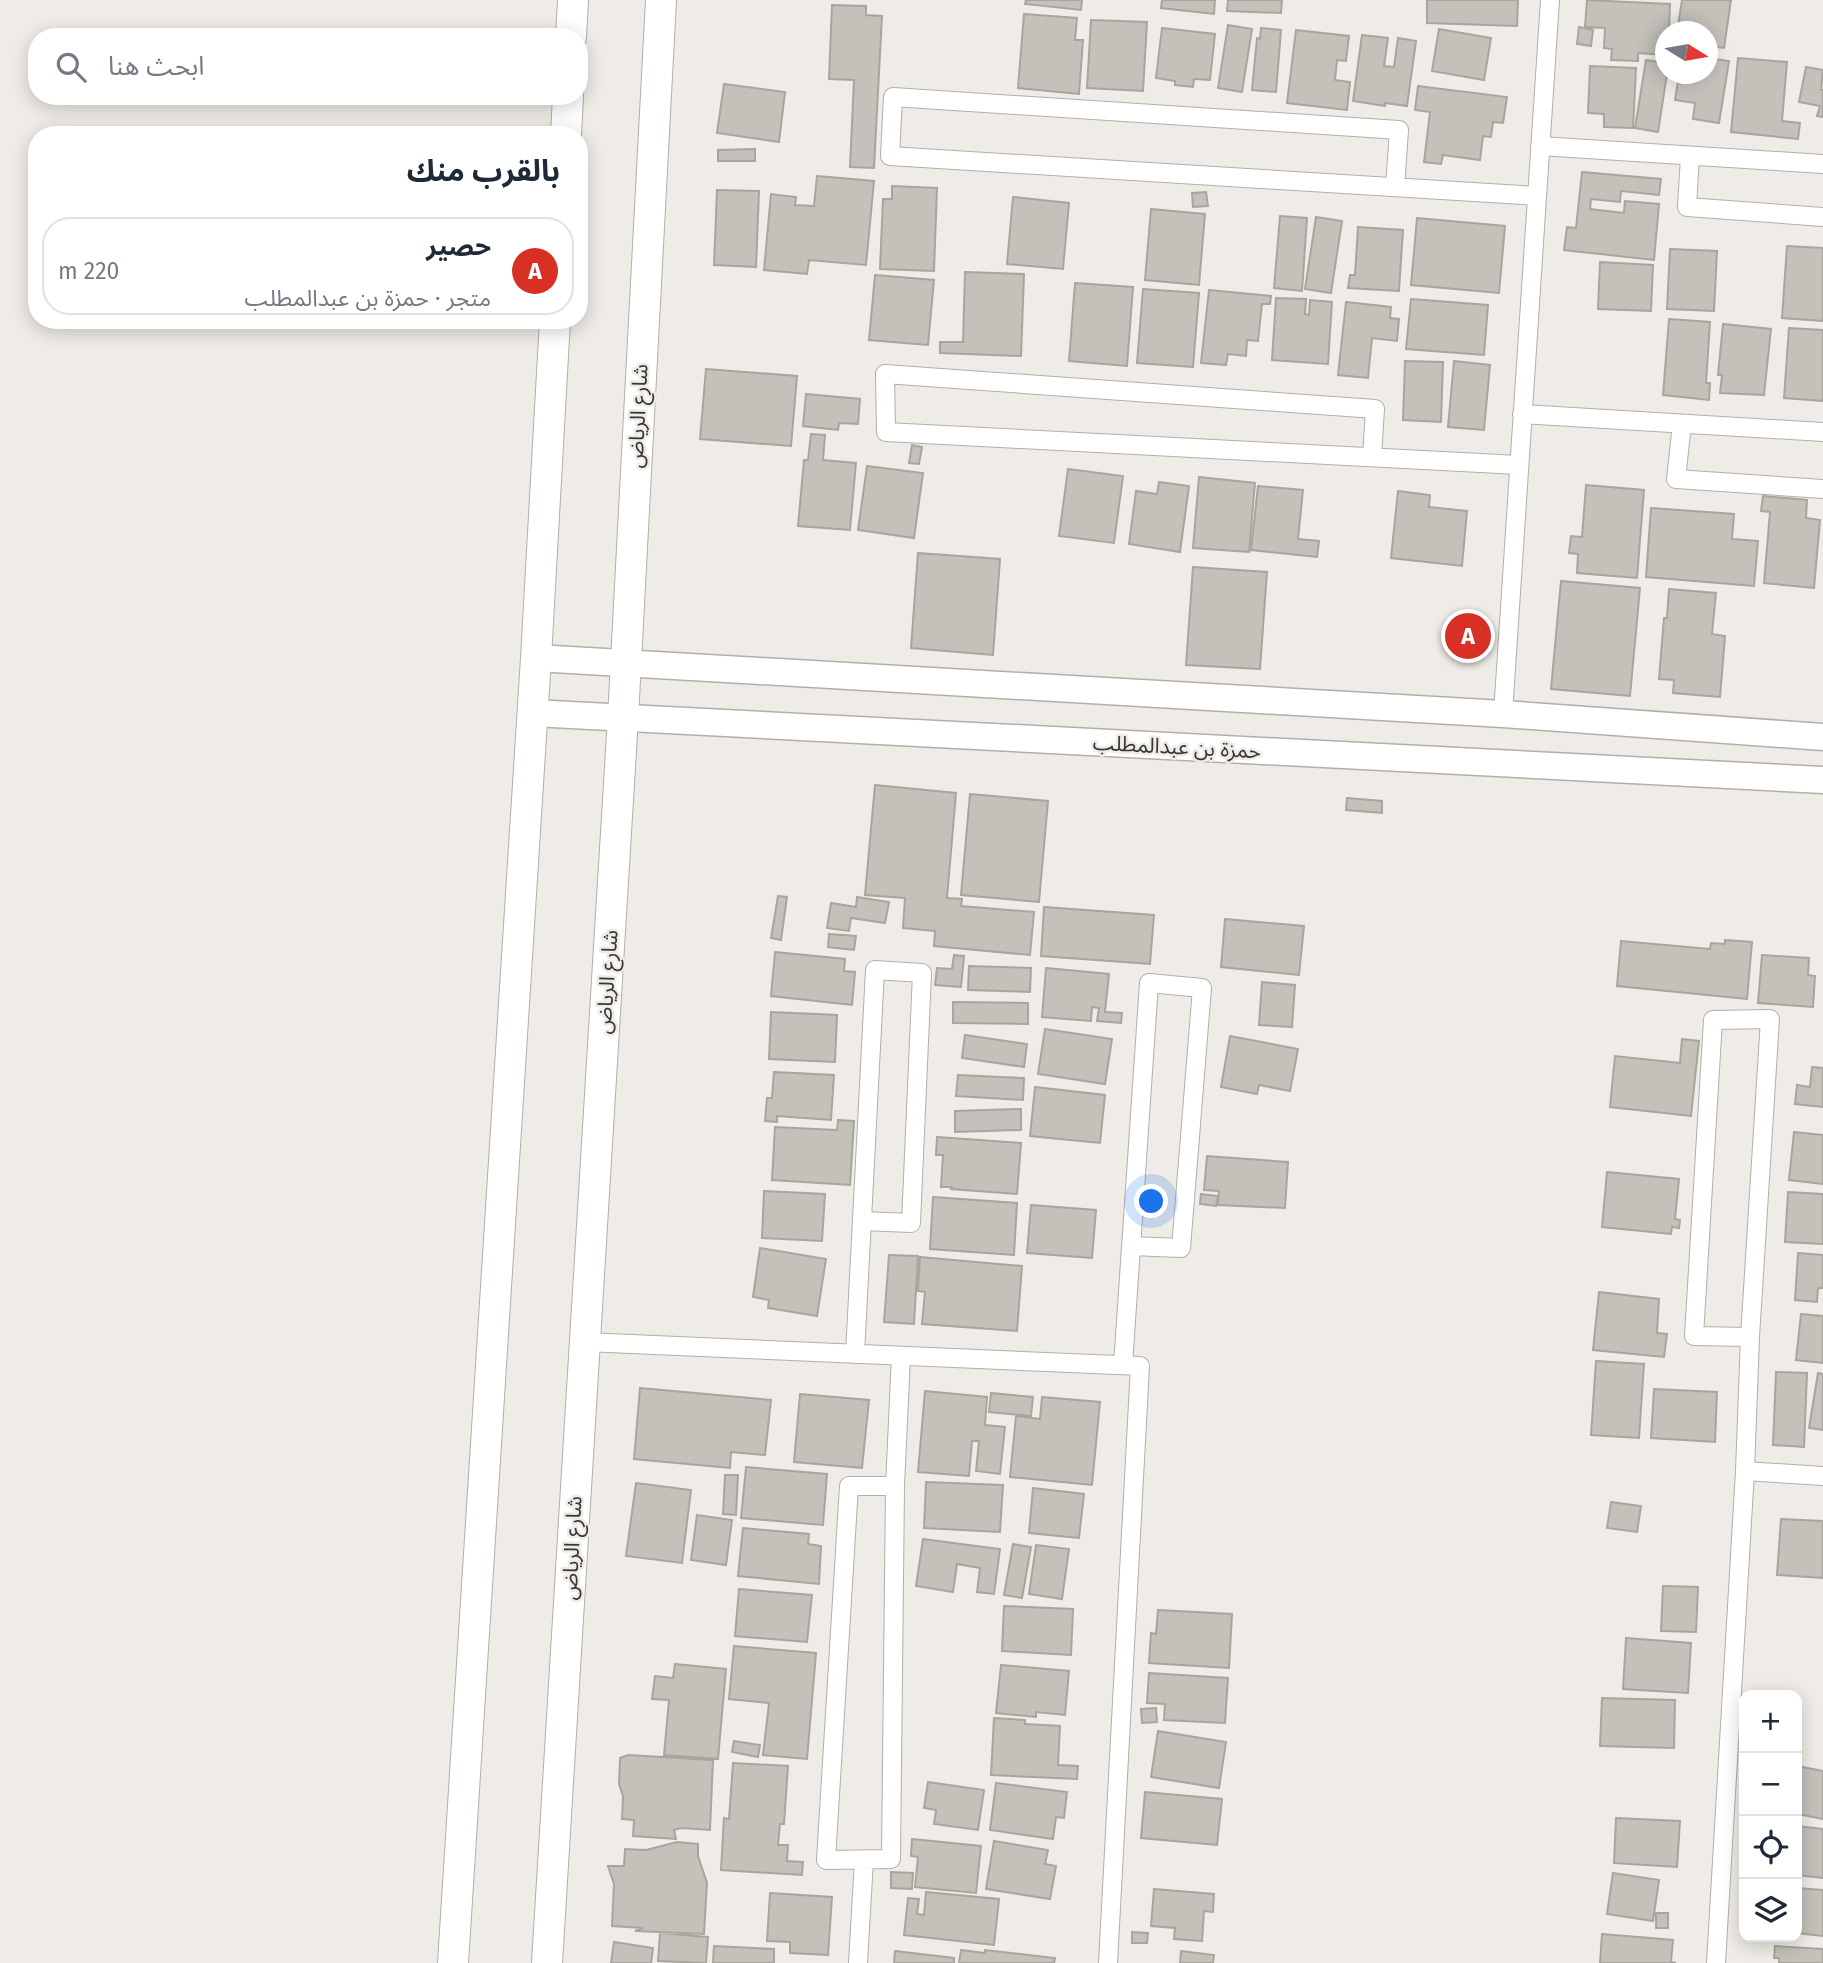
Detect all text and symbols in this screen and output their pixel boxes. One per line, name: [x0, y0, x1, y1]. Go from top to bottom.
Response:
north arrow: [1655, 21, 1718, 84]
search box: [28, 28, 588, 105]
icon: search: [52, 48, 90, 86]
text: ابحث هنا: [108, 51, 204, 82]
text: بالقرب منك: [407, 153, 560, 189]
text: حصير: [426, 231, 491, 262]
text: 220 m: [58, 257, 119, 285]
text: A: [528, 257, 542, 285]
text: متجر · حمزة بن عبدالمطلب: [245, 284, 491, 312]
street label: شارع الرياض: [622, 363, 656, 469]
pin: A: [1445, 610, 1491, 662]
street label: حمزة بن عبدالمطلب: [1092, 730, 1262, 764]
street label: شارع الرياض: [590, 929, 626, 1035]
your location: [1134, 1184, 1168, 1218]
street label: شارع الرياض: [556, 1495, 590, 1601]
map controls: [1739, 1690, 1802, 1942]
button: +: [1739, 1690, 1802, 1753]
button: −: [1739, 1753, 1802, 1816]
button: locate: [1739, 1816, 1802, 1879]
button: layers: [1739, 1879, 1802, 1942]

